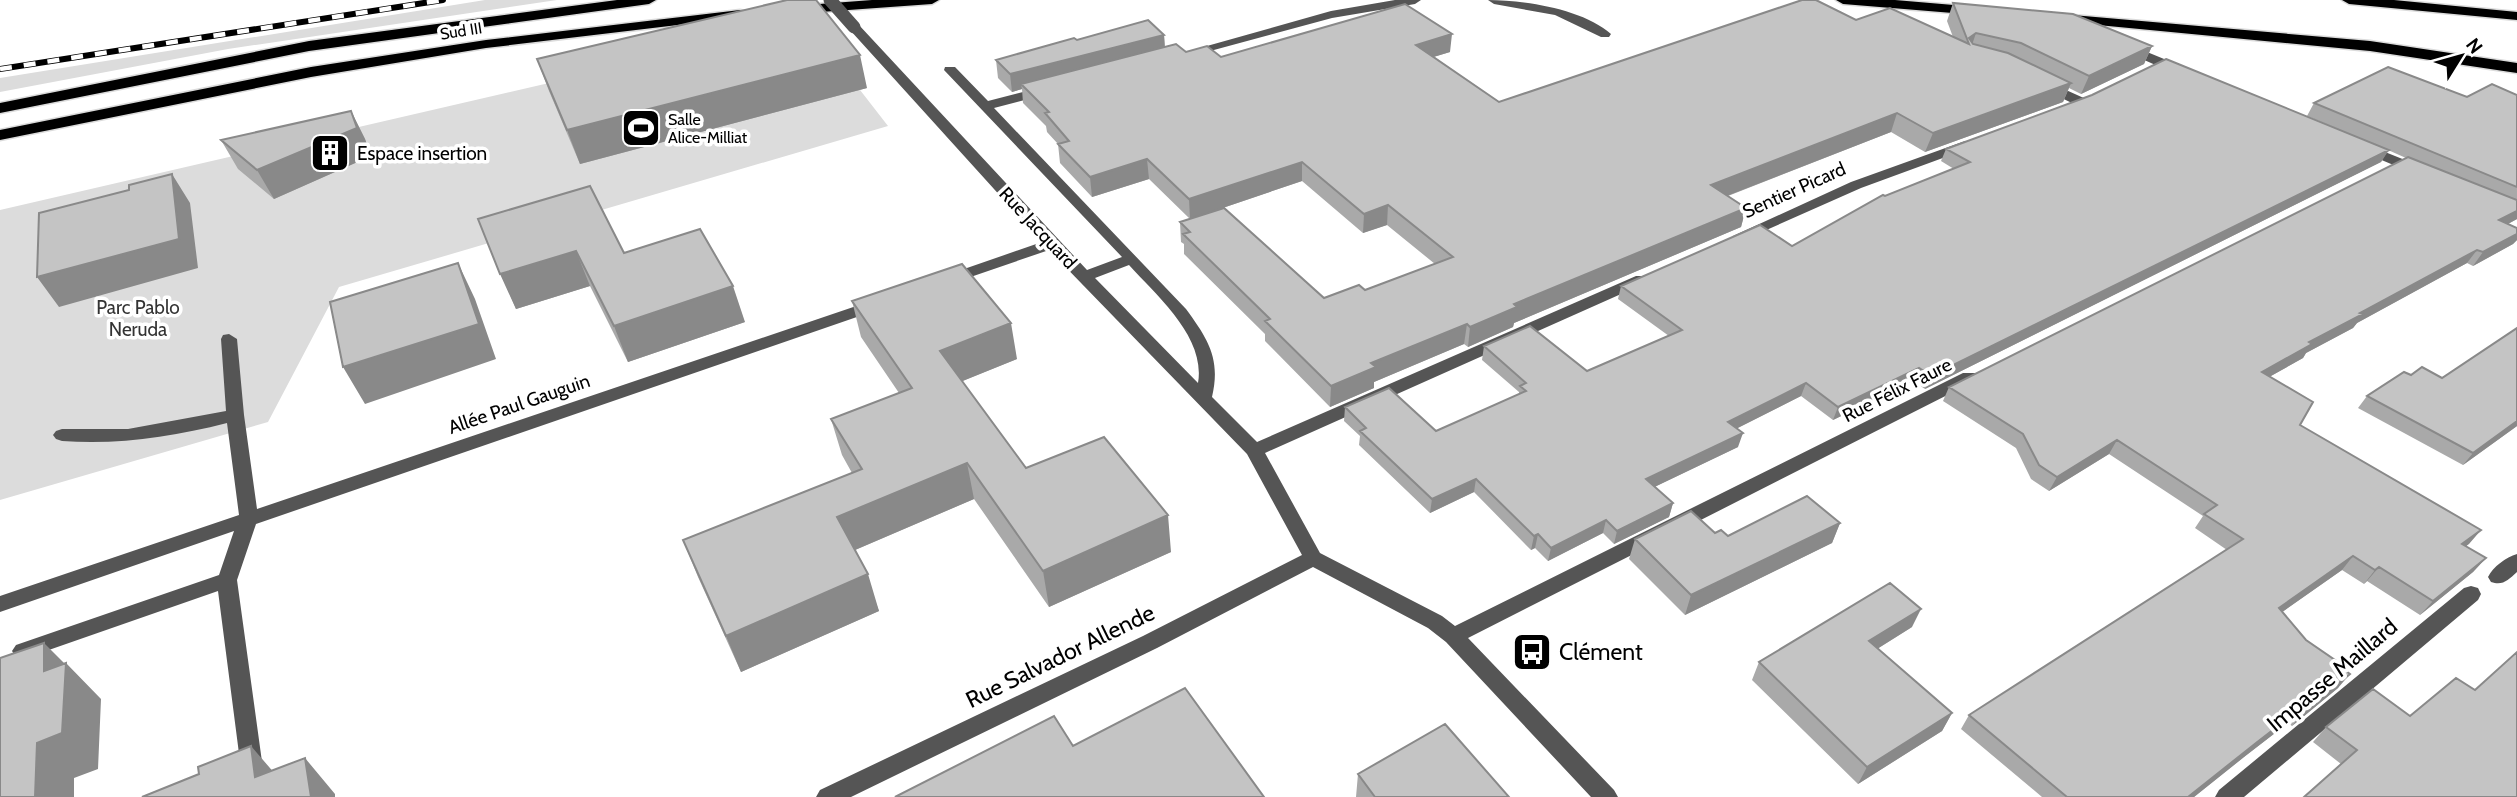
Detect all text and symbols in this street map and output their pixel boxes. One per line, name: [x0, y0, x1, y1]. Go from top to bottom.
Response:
street label: Sud III: [439, 18, 483, 44]
north arrow: [2426, 21, 2496, 91]
text: N: [2461, 34, 2487, 58]
sports icon: Salle Alice-Milliat: [620, 107, 662, 149]
place label: Salle Alice-Milliat: [668, 110, 748, 147]
building icon: Espace insertion: [309, 132, 351, 174]
place label: Espace insertion: [357, 142, 487, 165]
street label: Sentier Picard: [1739, 157, 1849, 223]
street label: Rue Jacquard: [994, 182, 1082, 274]
park label: Parc Pablo Neruda: [96, 296, 180, 341]
street label: Rue Félix Faure: [1839, 353, 1956, 427]
street label: Allée Paul Gauguin: [445, 369, 593, 439]
street label: Rue Salvador Allende: [961, 598, 1159, 714]
street label: Impasse Maillard: [2261, 612, 2403, 738]
bus stop icon: Clément: [1511, 631, 1553, 673]
place label: Clément: [1559, 638, 1643, 666]

